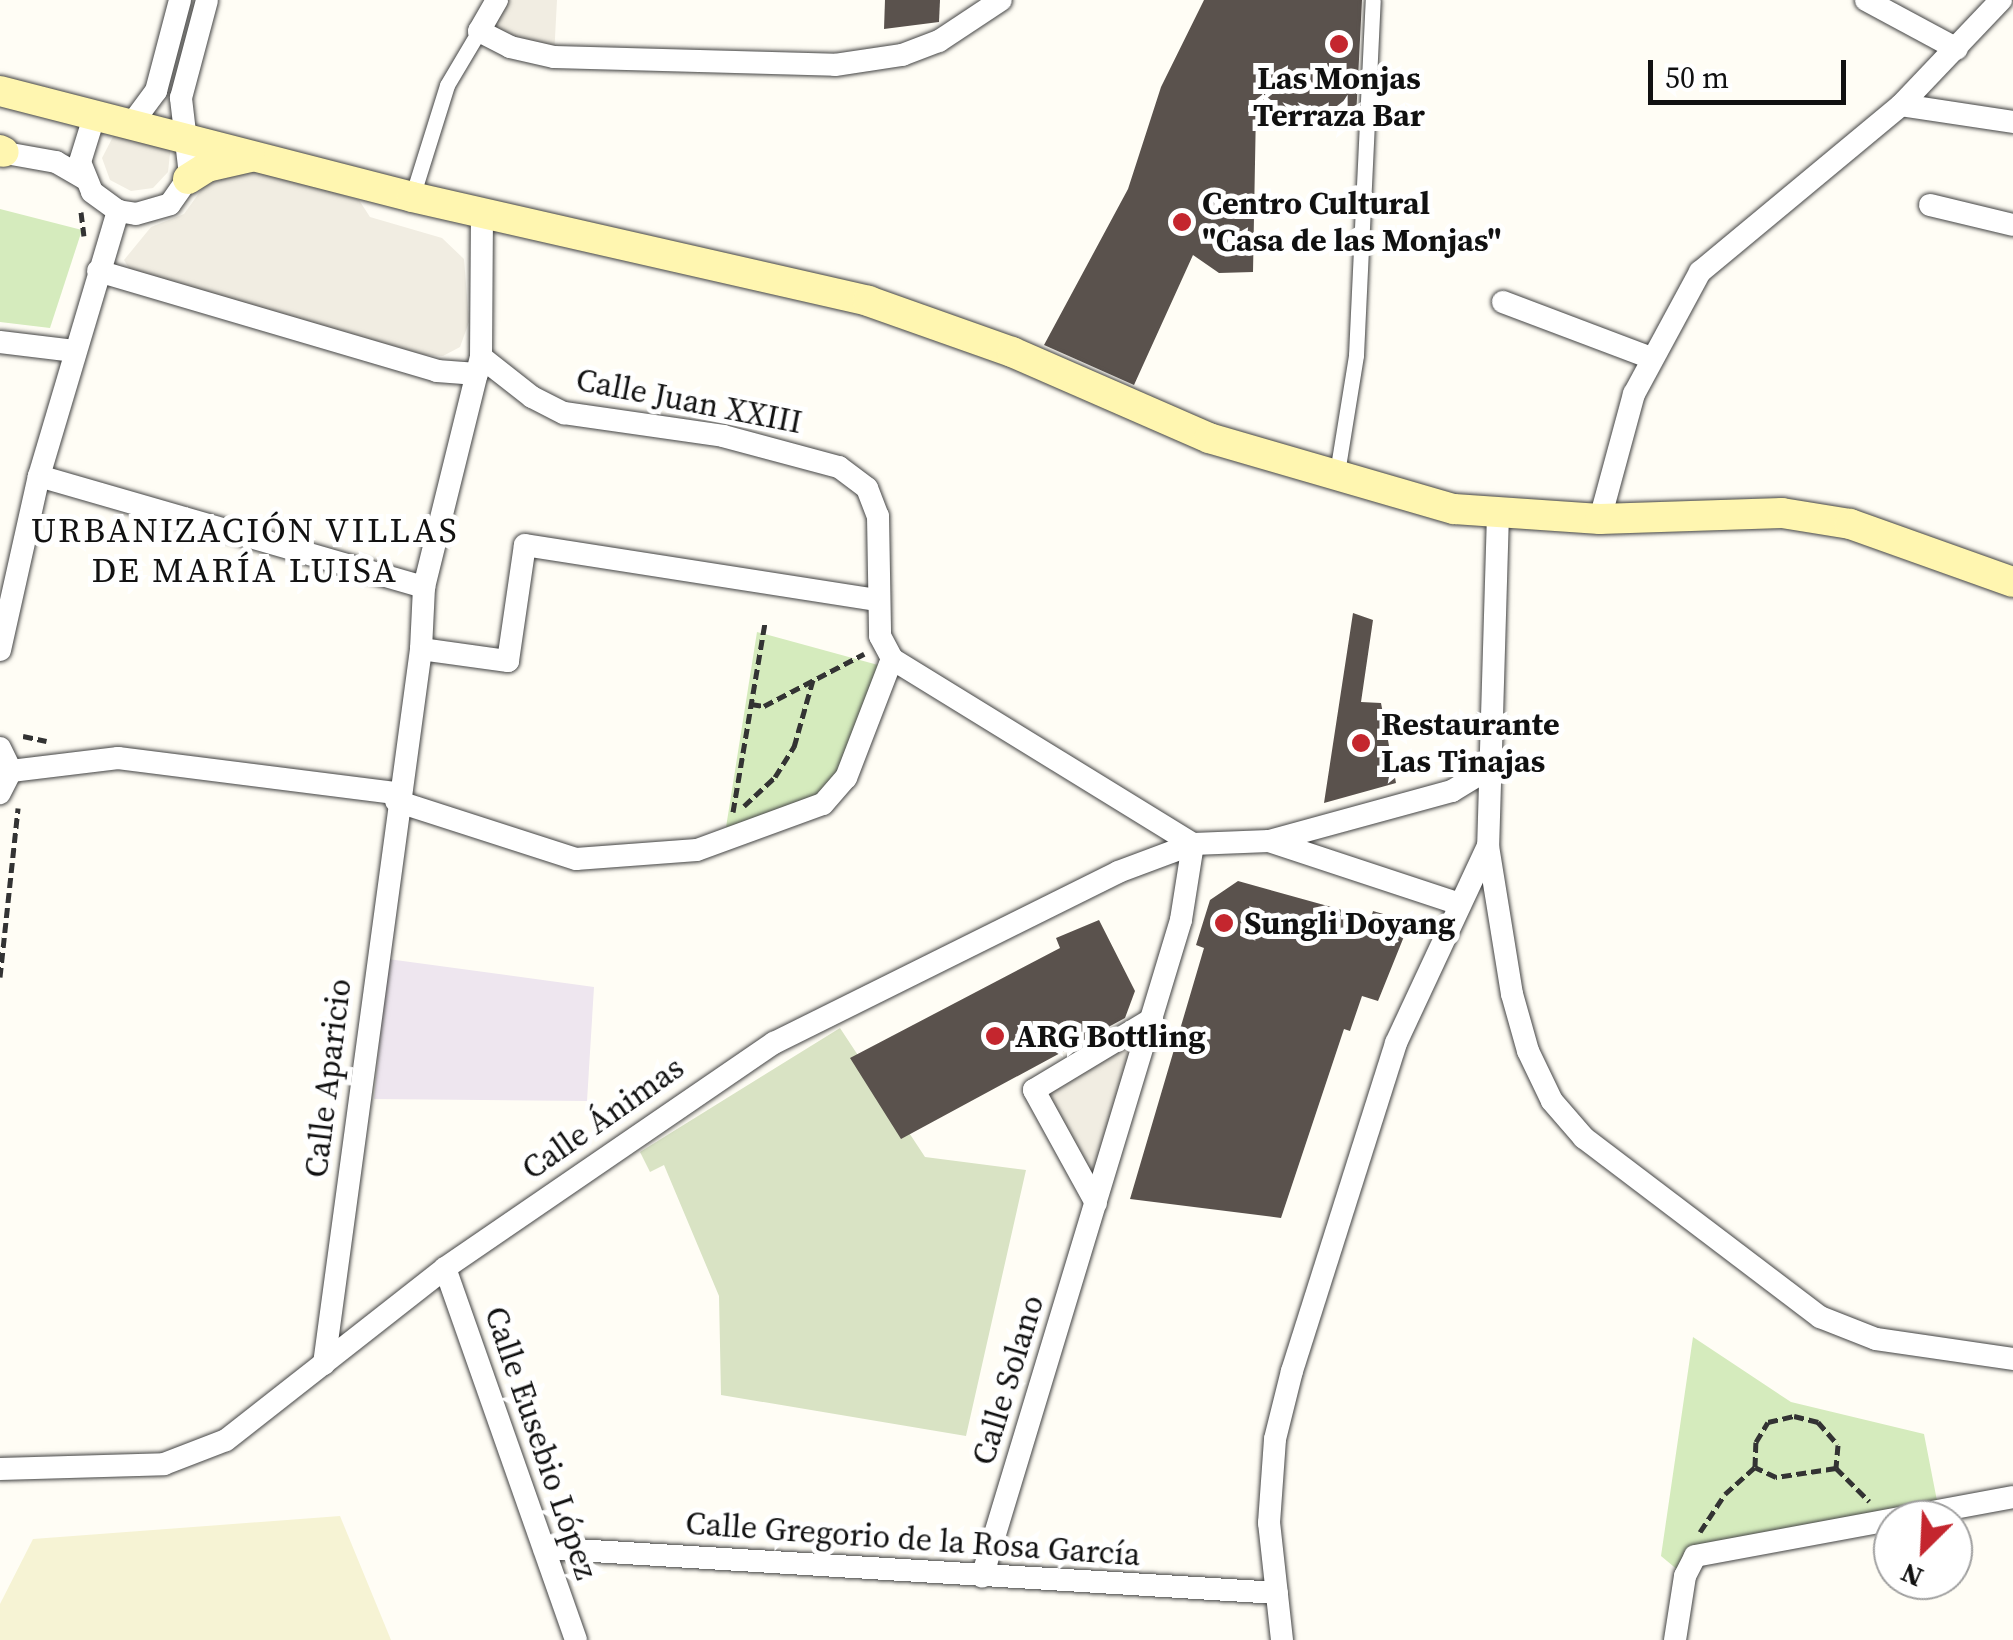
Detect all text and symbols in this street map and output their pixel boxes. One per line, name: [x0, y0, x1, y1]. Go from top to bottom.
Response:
marker: Las Monjas Terraza Bar: [1328, 33, 1350, 55]
scale bar: [1653, 40, 1850, 102]
text: 50 m: [1665, 57, 1729, 98]
place label: Las Monjas Terraza Bar: [1253, 60, 1425, 135]
place label: Centro Cultural "Casa de las Monjas": [1202, 185, 1502, 260]
marker: Centro Cultural "Casa de las Monjas": [1171, 211, 1193, 233]
street label: Calle Juan XXIII: [573, 360, 805, 442]
district label: URBANIZACIÓN VILLAS DE MARÍA LUISA: [30, 509, 460, 591]
place label: Restaurante Las Tinajas: [1381, 706, 1560, 781]
marker: Restaurante Las Tinajas: [1350, 732, 1372, 754]
place label: Sungli Doyang: [1244, 904, 1455, 942]
marker: Sungli Doyang: [1213, 912, 1235, 934]
street label: Calle Aparicio: [297, 976, 359, 1180]
place label: ARG Bottling: [1015, 1017, 1206, 1055]
marker: ARG Bottling: [984, 1025, 1006, 1047]
street label: Calle Ánimas: [515, 1048, 691, 1188]
street label: Calle Solano: [964, 1291, 1052, 1469]
street label: Calle Eusebio López: [476, 1302, 606, 1584]
north arrow: [1873, 1500, 1973, 1600]
street label: Calle Gregorio de la Rosa García: [684, 1504, 1142, 1574]
text: N: [1895, 1554, 1929, 1597]

